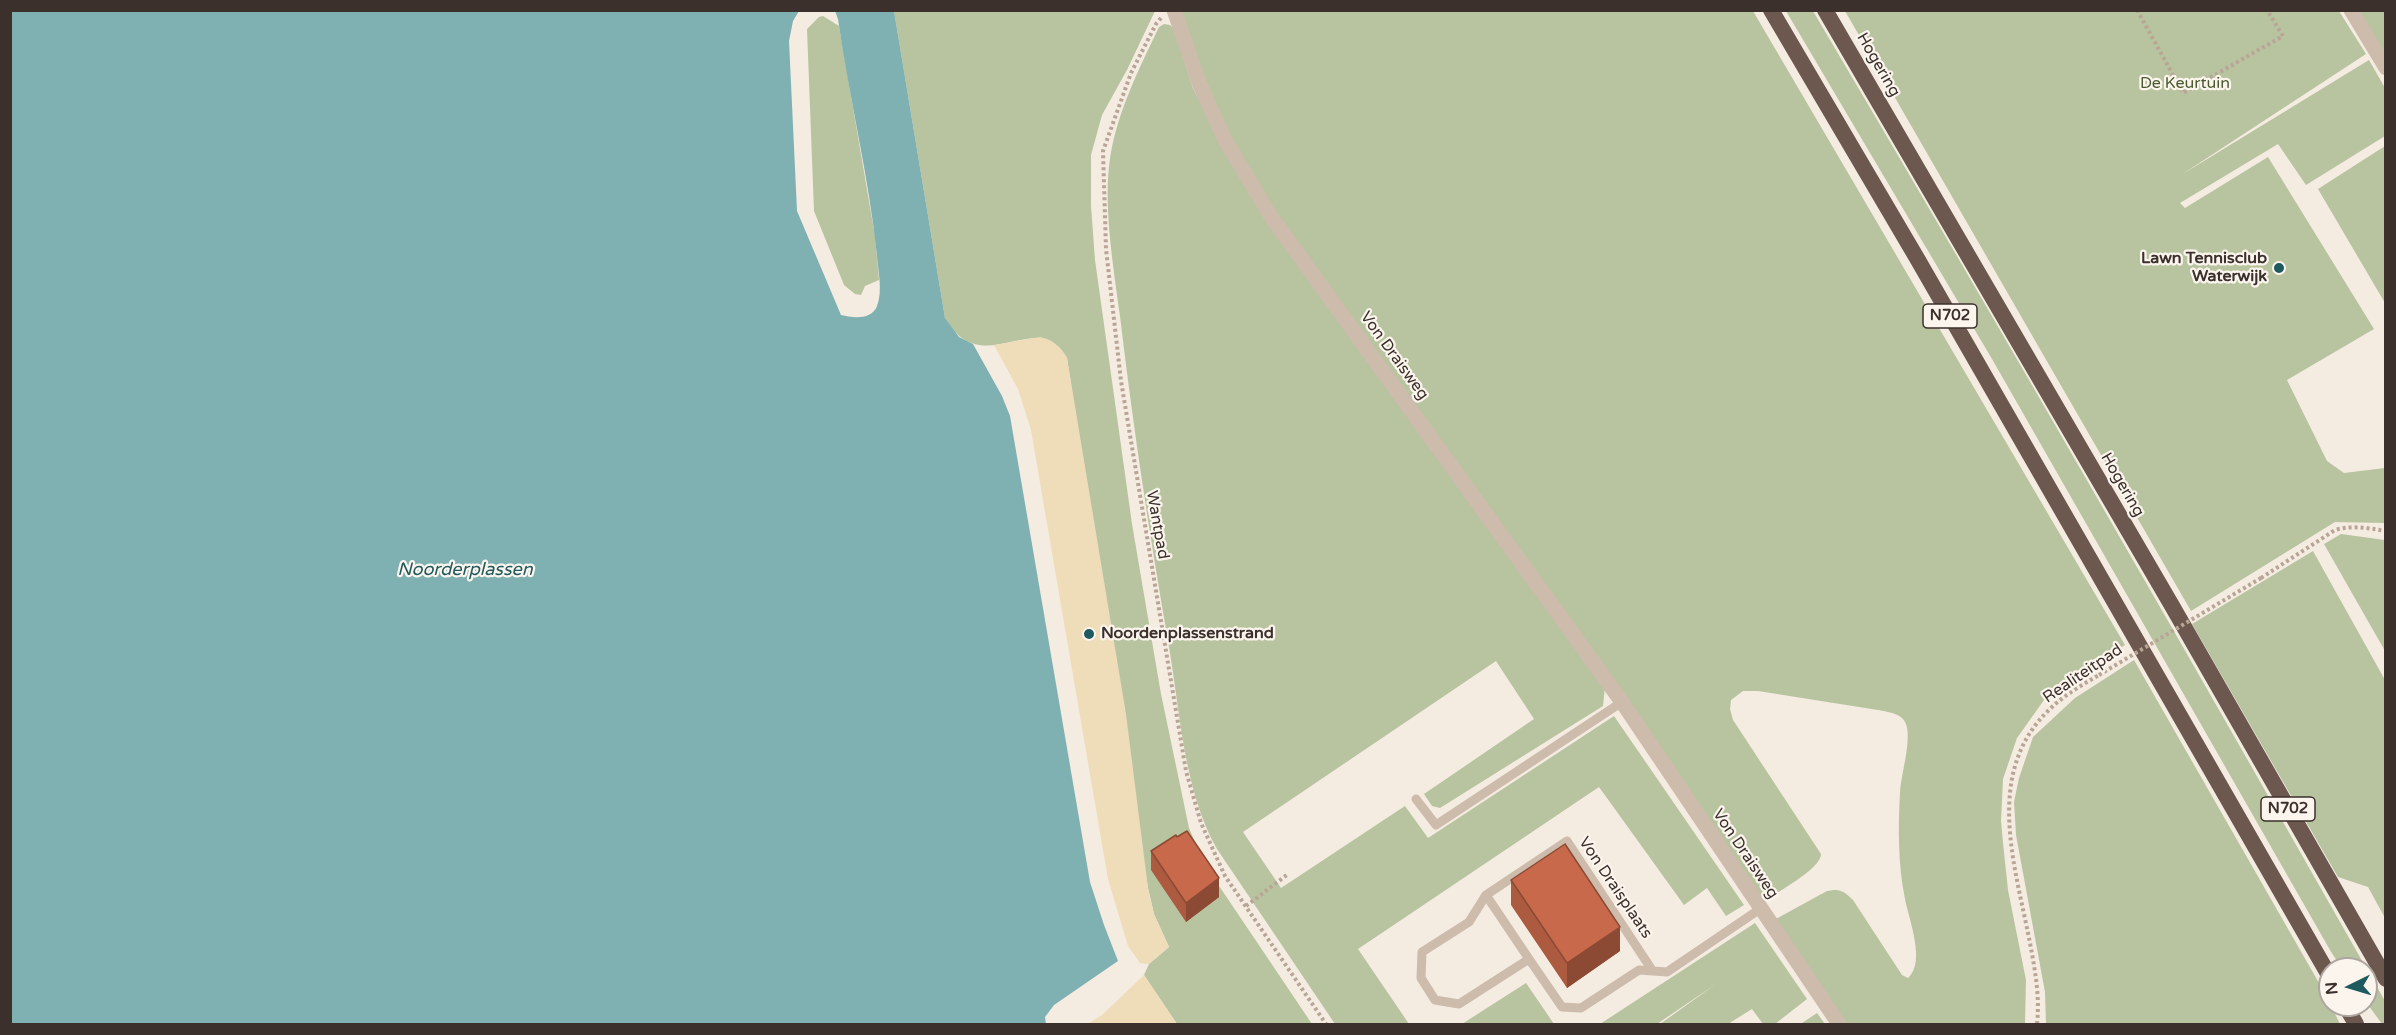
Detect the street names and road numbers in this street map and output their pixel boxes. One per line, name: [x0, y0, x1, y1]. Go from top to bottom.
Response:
street label: Hogering: [1852, 30, 1904, 100]
road number: N702: [1923, 304, 1977, 328]
street label: Von Draisweg: [1356, 308, 1432, 404]
street label: Hogering: [2096, 450, 2148, 520]
street label: Wantpad: [1142, 489, 1172, 561]
street label: Realiteitpad: [2040, 640, 2126, 708]
road number: N702: [2261, 797, 2315, 821]
street label: Von Draisweg: [1708, 805, 1782, 903]
street label: Von Draisplaats: [1574, 834, 1656, 942]

